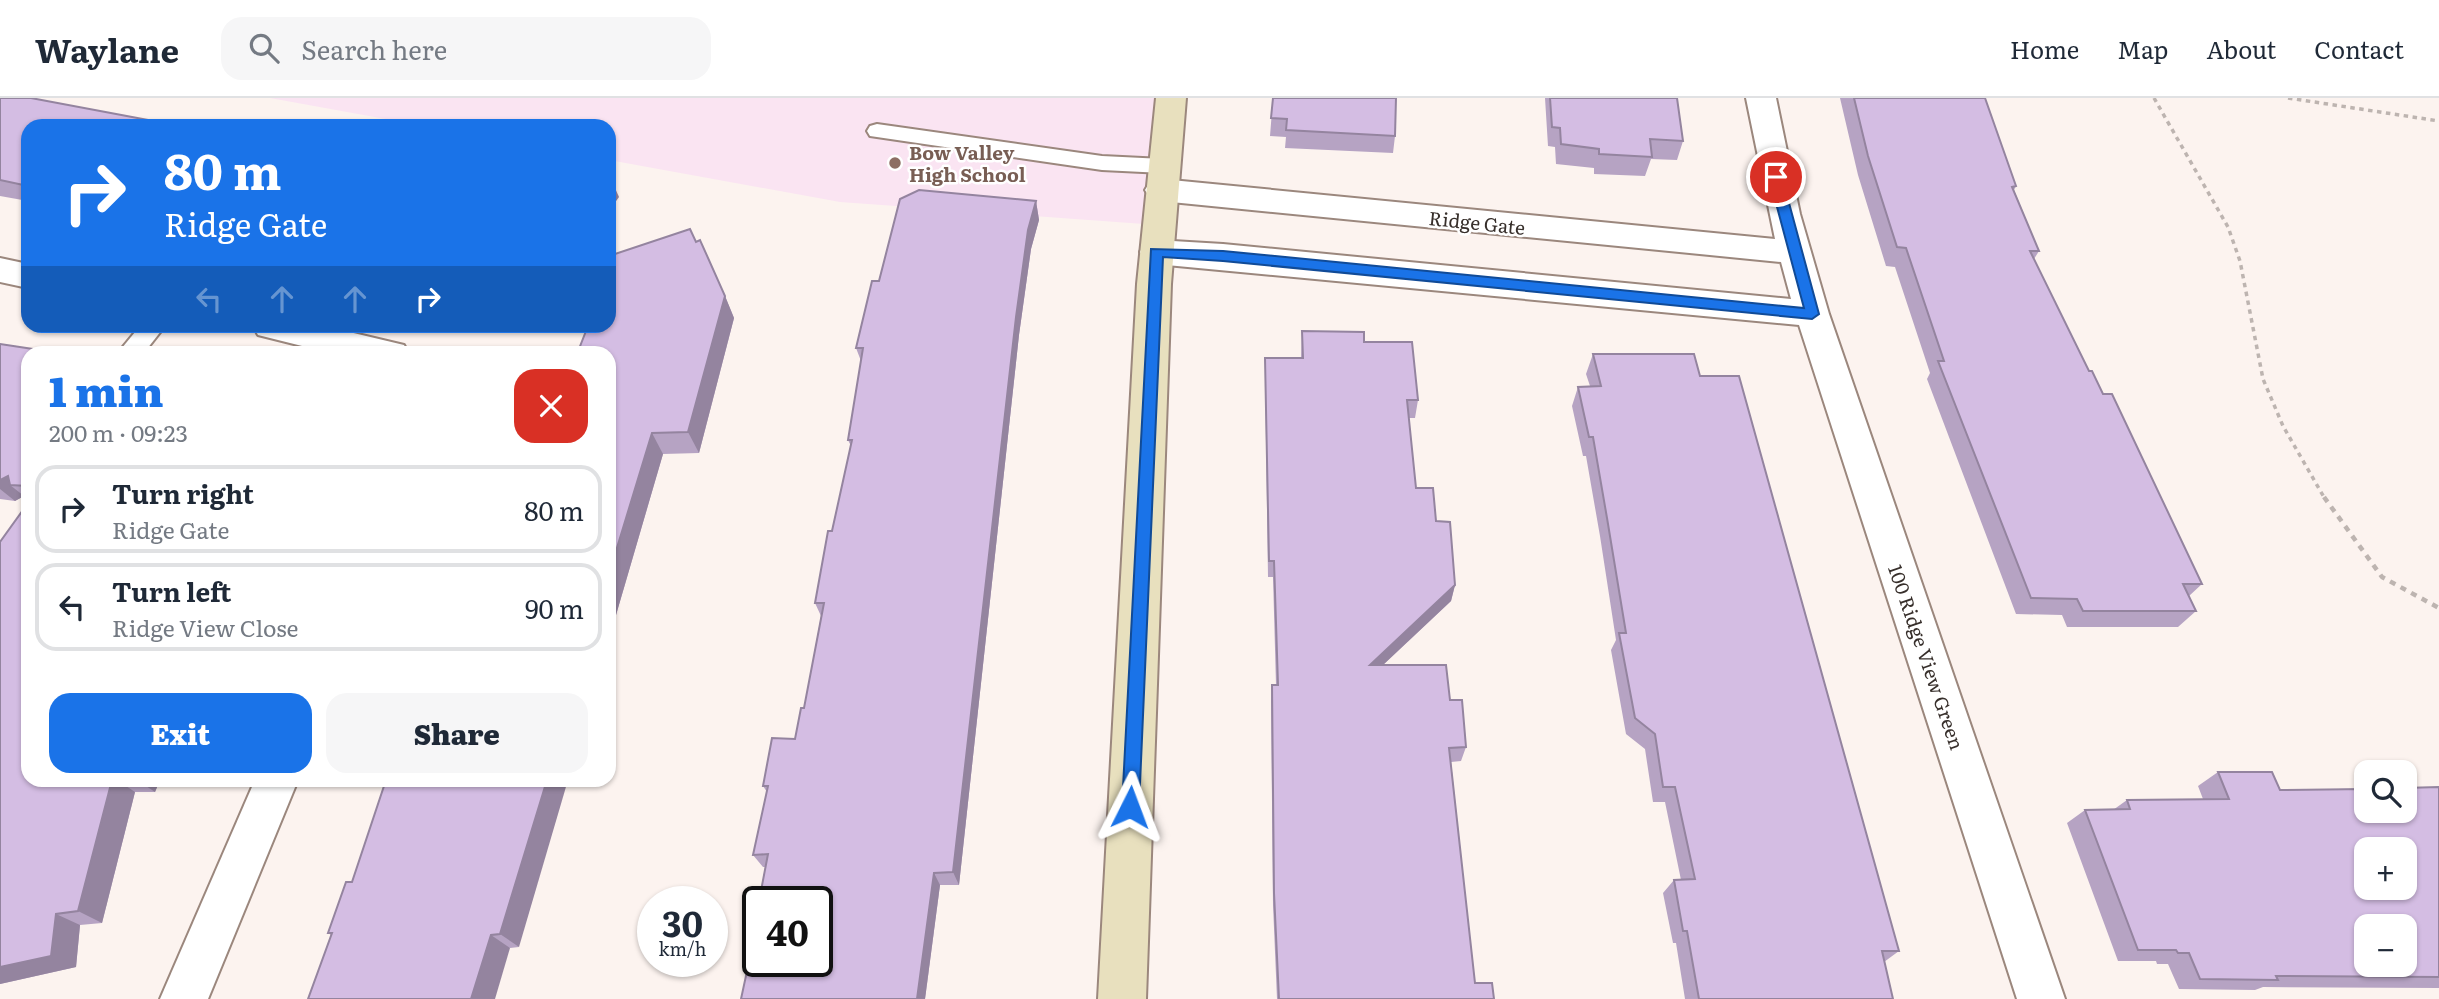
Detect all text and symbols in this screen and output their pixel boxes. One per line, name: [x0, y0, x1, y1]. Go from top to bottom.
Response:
search box: [221, 17, 711, 80]
text: Waylane: [35, 24, 179, 73]
icon: search: [245, 29, 283, 67]
text: Search here: [301, 29, 447, 68]
text: Home: [2010, 31, 2079, 66]
text: Map: [2117, 31, 2168, 66]
text: About: [2206, 31, 2276, 66]
text: Contact: [2314, 31, 2404, 66]
text: 80 m: [164, 132, 282, 205]
place label: Bow Valley High School: [909, 138, 1026, 188]
icon: right: [49, 147, 140, 238]
pin: [1746, 147, 1806, 207]
marker: Bow Valley High School: [887, 155, 903, 171]
icon: arrive: [1757, 158, 1795, 196]
text: Ridge Gate: [164, 199, 327, 247]
street label: Ridge Gate: [1427, 203, 1527, 241]
icon: left: [190, 280, 228, 318]
icon: ahead: [263, 280, 301, 318]
icon: ahead: [336, 280, 374, 318]
icon: right: [409, 280, 447, 318]
text: 1 min: [49, 358, 164, 420]
button: close: [514, 369, 588, 443]
text: 200 m · 09:23: [49, 415, 188, 449]
text: Turn right: [112, 473, 254, 512]
icon: right: [53, 490, 91, 528]
text: 80 m: [524, 490, 584, 529]
text: Ridge Gate: [112, 512, 229, 546]
street label: 100 Ridge View Green: [1882, 561, 1972, 753]
text: Turn left: [112, 571, 231, 610]
icon: left: [53, 588, 91, 626]
text: 90 m: [525, 588, 584, 627]
text: Ridge View Close: [112, 610, 299, 644]
button: Exit: [49, 693, 312, 773]
button: Share: [326, 693, 588, 773]
map controls: [2354, 760, 2417, 977]
button: search: [2354, 760, 2417, 823]
position arrow: [1093, 770, 1167, 844]
button: +: [2354, 837, 2417, 900]
speed limit sign: 40: [742, 886, 833, 977]
text: 30: [662, 896, 703, 948]
button: −: [2354, 914, 2417, 977]
text: km/h: [659, 935, 706, 962]

